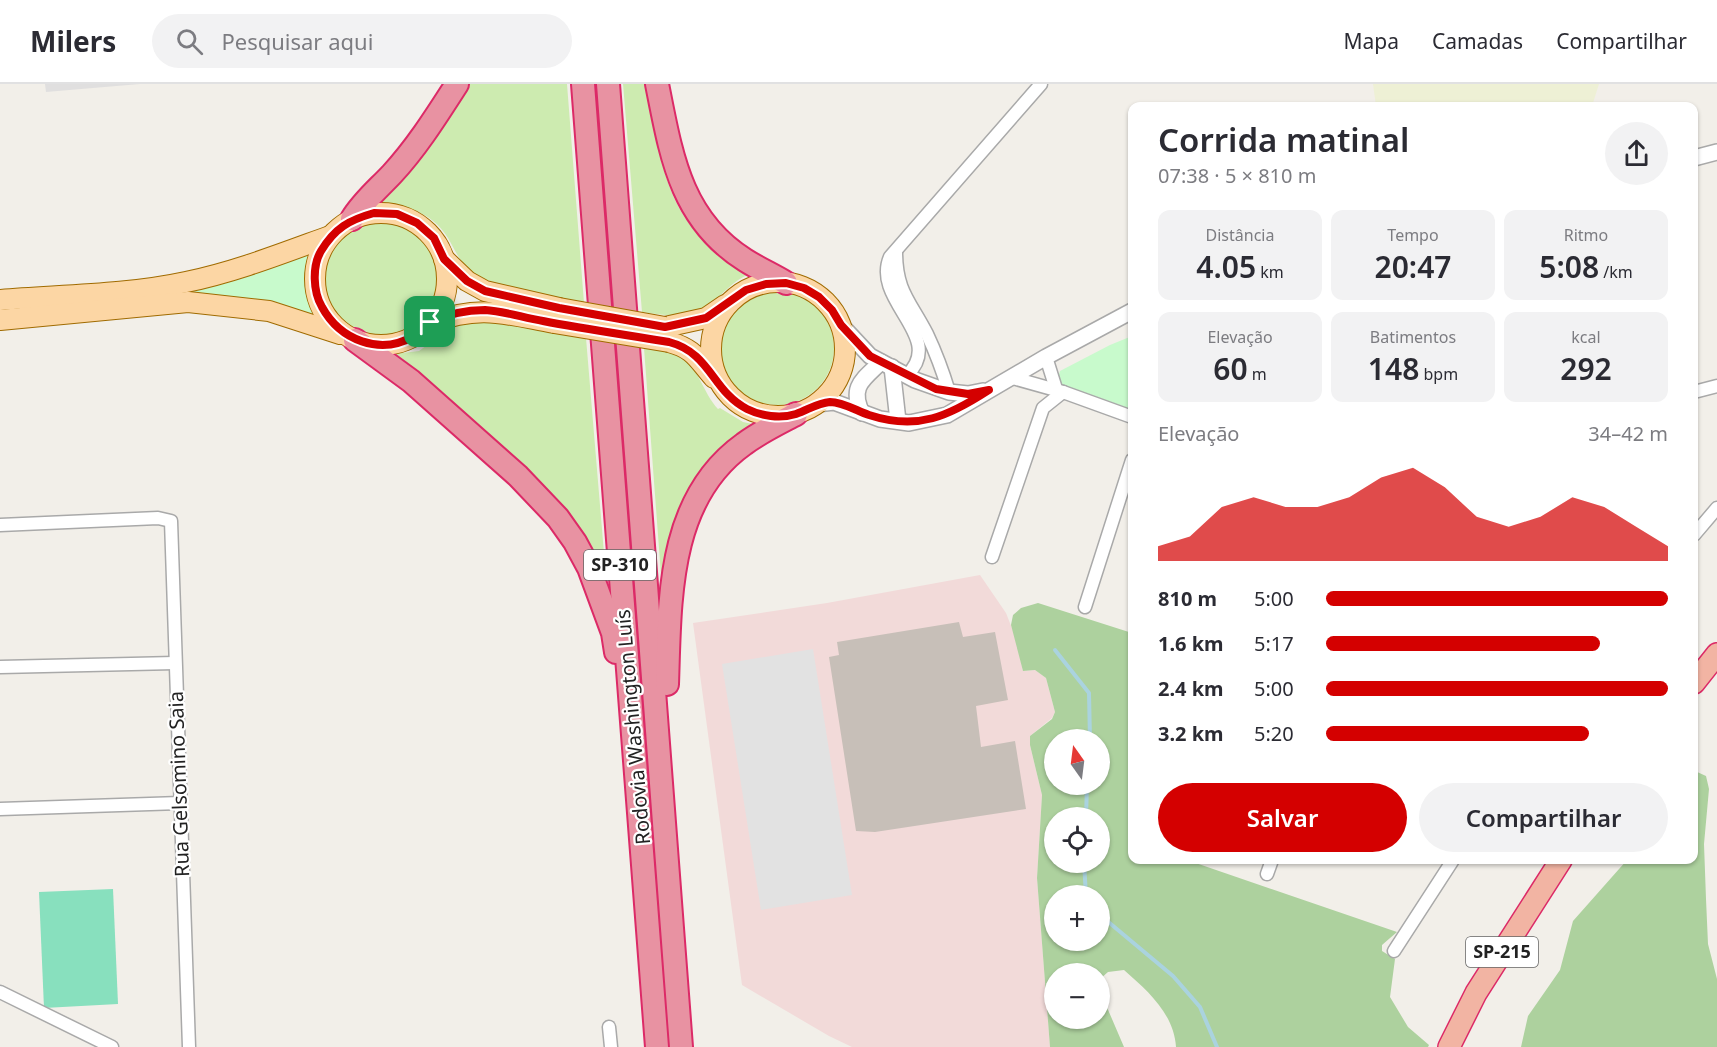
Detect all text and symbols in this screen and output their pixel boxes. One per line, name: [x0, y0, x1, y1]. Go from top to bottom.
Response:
search box: [152, 14, 572, 68]
text: Milers: [30, 22, 116, 60]
icon: search: [173, 25, 206, 58]
text: Pesquisar aqui: [221, 26, 373, 56]
text: Mapa: [1343, 27, 1399, 55]
text: Camadas: [1432, 27, 1523, 55]
text: Compartilhar: [1556, 27, 1687, 55]
text: Corrida matinal: [1158, 117, 1409, 162]
button: share: [1605, 122, 1668, 185]
text: 07:38 · 5 × 810 m: [1158, 162, 1316, 189]
text: Distância: [1206, 224, 1274, 246]
text: Tempo: [1387, 224, 1439, 246]
text: Ritmo: [1564, 224, 1608, 246]
text: 4.05: [1196, 246, 1256, 287]
text: 20:47: [1375, 246, 1451, 287]
text: 5:08: [1539, 246, 1599, 287]
text: km: [1256, 261, 1284, 283]
text: /km: [1599, 261, 1633, 283]
pin: [404, 296, 455, 347]
icon: arrive: [413, 305, 446, 338]
text: Elevação: [1207, 326, 1273, 348]
text: Batimentos: [1370, 326, 1456, 348]
text: kcal: [1571, 326, 1601, 348]
text: 60: [1213, 348, 1248, 389]
text: 148: [1368, 348, 1419, 389]
text: 292: [1560, 348, 1612, 389]
text: m: [1248, 363, 1267, 385]
text: bpm: [1419, 363, 1458, 385]
text: Elevação: [1158, 420, 1239, 447]
text: 34–42 m: [1588, 420, 1668, 447]
road number: SP-310: [584, 550, 656, 580]
text: 810 m: [1158, 585, 1217, 612]
text: 5:00: [1254, 585, 1294, 612]
street label: Rodovia Washington Luís: [609, 608, 656, 846]
text: 1.6 km: [1158, 630, 1224, 657]
text: 5:17: [1254, 630, 1294, 657]
text: 2.4 km: [1158, 675, 1224, 702]
text: 5:00: [1254, 675, 1294, 702]
street label: Rua Gelsomino Saia: [162, 691, 195, 877]
text: 3.2 km: [1158, 720, 1224, 747]
text: 5:20: [1254, 720, 1294, 747]
north arrow: [1044, 729, 1110, 795]
map controls: [1044, 729, 1110, 1029]
button: Salvar: [1158, 783, 1407, 852]
button: Compartilhar: [1419, 783, 1668, 852]
button: locate: [1044, 807, 1110, 873]
button: +: [1044, 885, 1110, 951]
road number: SP-215: [1466, 937, 1538, 967]
button: −: [1044, 963, 1110, 1029]

